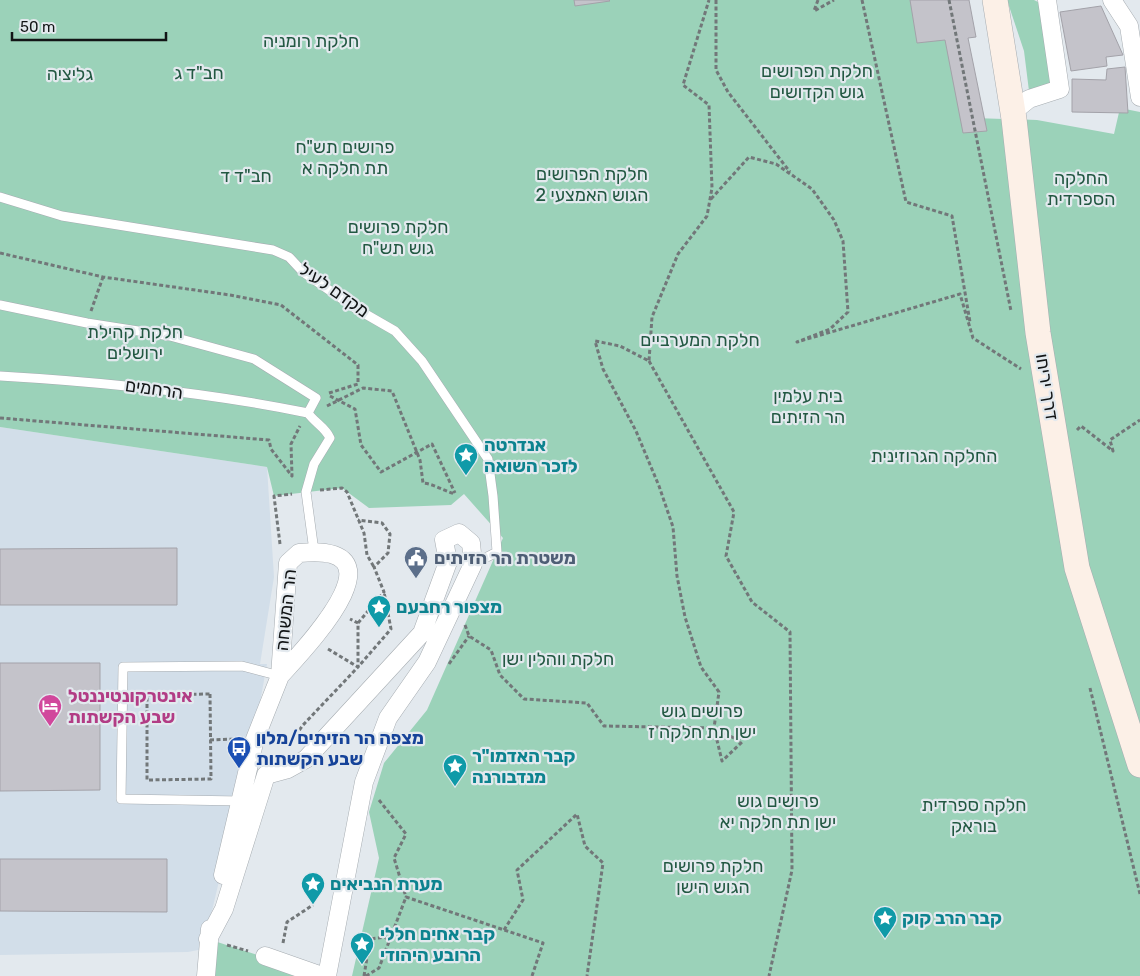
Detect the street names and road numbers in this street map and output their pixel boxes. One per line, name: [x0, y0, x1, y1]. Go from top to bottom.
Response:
street label: מקדם לעיל: [294, 258, 374, 322]
street label: דרך יריחו: [1031, 352, 1063, 422]
street label: הרחמים: [124, 374, 184, 404]
street label: הר המשחה: [271, 568, 301, 652]

